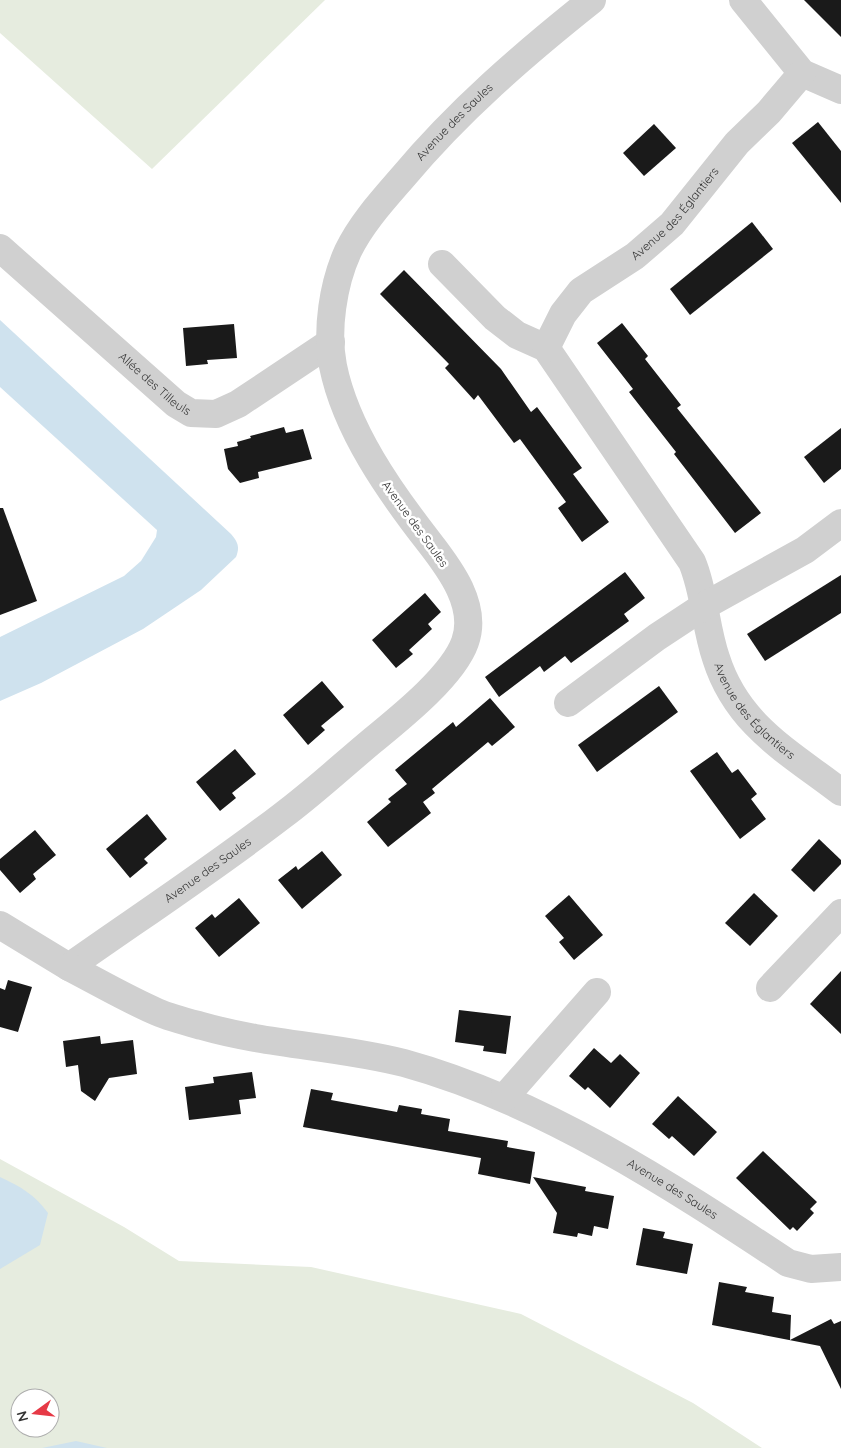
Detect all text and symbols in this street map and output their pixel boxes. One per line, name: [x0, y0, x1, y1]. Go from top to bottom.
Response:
street label: Avenue des Saules: [413, 79, 496, 163]
street label: Avenue des Églantiers: [628, 164, 722, 263]
street label: Allée des Tilleuls: [116, 349, 194, 418]
street label: Avenue des Saules: [379, 478, 452, 570]
street label: Avenue des Églantiers: [711, 660, 798, 763]
street label: Avenue des Saules: [161, 834, 254, 906]
street label: Avenue des Saules: [625, 1155, 721, 1222]
north arrow: [10, 1388, 60, 1438]
text: N: [12, 1409, 32, 1424]

